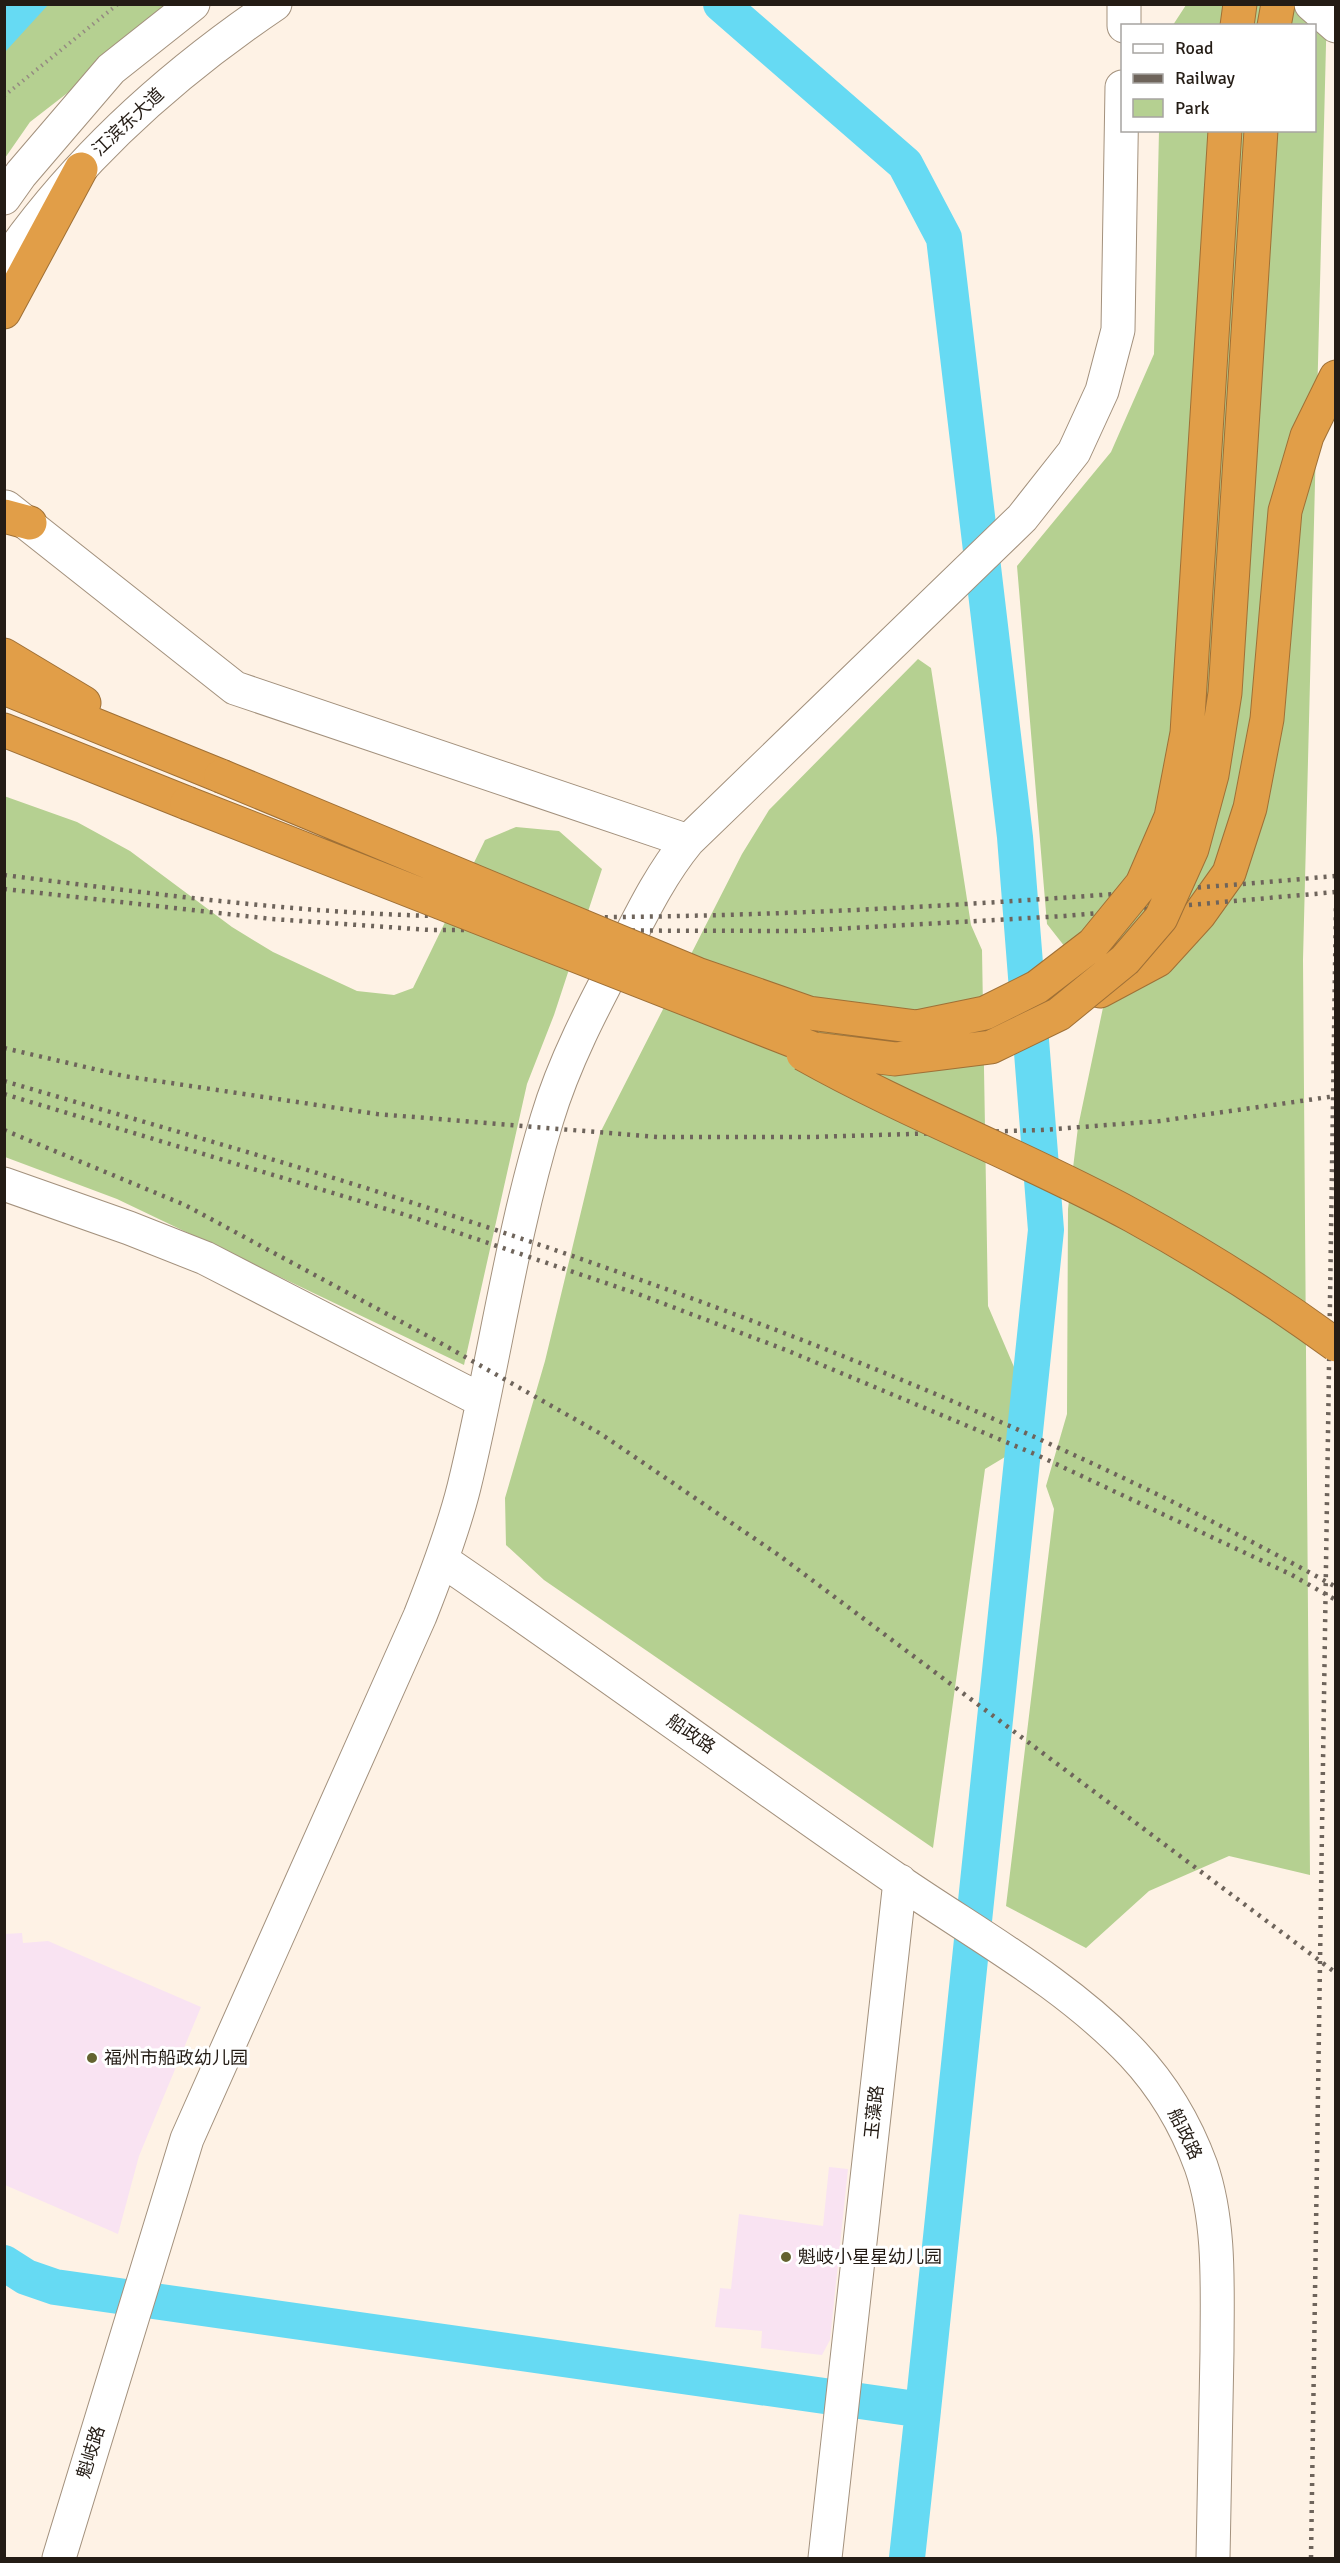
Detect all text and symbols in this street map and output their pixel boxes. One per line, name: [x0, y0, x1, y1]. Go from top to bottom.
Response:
legend: [1121, 24, 1316, 132]
text: Road: [1175, 37, 1214, 59]
text: Railway: [1175, 67, 1236, 89]
street label: 江滨东大道: [88, 83, 168, 161]
text: Park: [1175, 97, 1210, 119]
street label: 船政路: [663, 1710, 719, 1758]
place label: 福州市船政幼儿园: [104, 2047, 248, 2069]
marker: 福州市船政幼儿园: [85, 2051, 99, 2065]
street label: 玉藻路: [860, 2084, 888, 2140]
street label: 船政路: [1163, 2105, 1207, 2163]
place label: 魁岐小星星幼儿园: [798, 2246, 942, 2268]
marker: 魁岐小星星幼儿园: [779, 2250, 793, 2264]
street label: 魁岐路: [73, 2423, 109, 2481]

